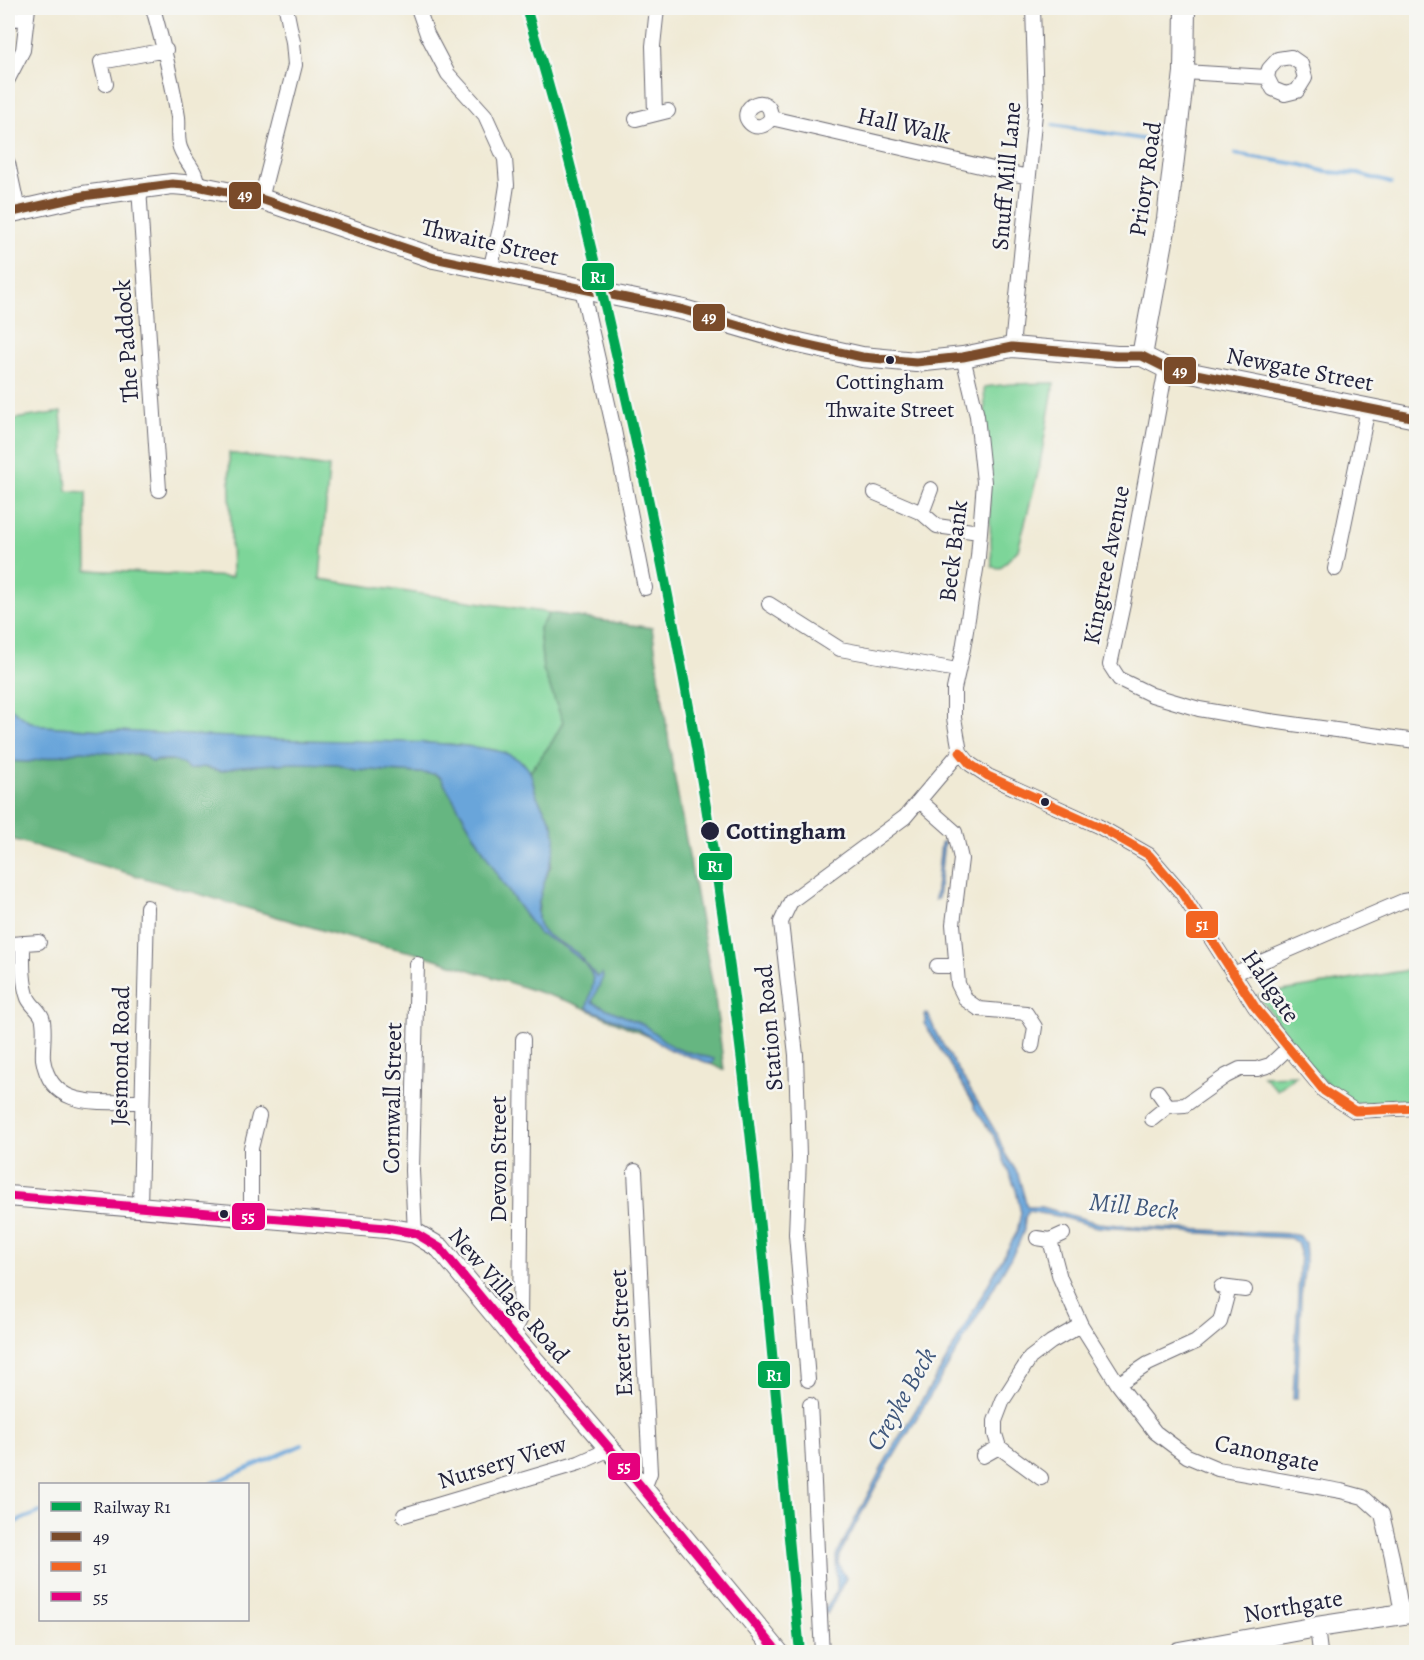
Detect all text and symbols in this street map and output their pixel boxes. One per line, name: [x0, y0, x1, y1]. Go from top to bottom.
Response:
street label: Hall Walk: [854, 99, 954, 151]
street label: Snuff Mill Lane: [984, 100, 1028, 252]
street label: Priory Road: [1121, 119, 1169, 239]
line badge: 49: [228, 181, 262, 210]
text: 49: [238, 185, 252, 207]
street label: Thwaite Street: [418, 211, 562, 273]
line badge: R1: [581, 262, 615, 291]
text: R1: [590, 267, 606, 289]
street label: The Paddock: [106, 278, 146, 403]
line badge: 49: [692, 303, 726, 332]
text: 49: [702, 307, 716, 329]
street label: Newgate Street: [1224, 339, 1376, 399]
marker: Cottingham Thwaite Street: [884, 354, 896, 366]
line badge: 49: [1163, 356, 1197, 385]
text: 49: [1173, 361, 1187, 383]
place label: Cottingham Thwaite Street: [826, 367, 954, 425]
street label: Kingtree Avenue: [1075, 483, 1137, 647]
street label: Beck Bank: [931, 498, 975, 604]
unlabelled marker: [1039, 796, 1051, 808]
place label: Cottingham: [726, 815, 846, 847]
marker: Cottingham: [699, 820, 721, 842]
line badge: R1: [698, 852, 733, 881]
text: R1: [707, 856, 723, 878]
line badge: 51: [1185, 910, 1219, 939]
text: 51: [1196, 914, 1209, 936]
street label: Hallgate: [1234, 943, 1308, 1029]
street label: Station Road: [748, 964, 790, 1092]
street label: Jesmond Road: [103, 986, 137, 1126]
street label: Cornwall Street: [375, 1022, 409, 1174]
street label: Devon Street: [482, 1096, 514, 1222]
water label: Mill Beck: [1088, 1184, 1180, 1228]
line badge: 55: [231, 1202, 266, 1231]
text: 55: [241, 1206, 255, 1228]
unlabelled marker: [218, 1208, 230, 1220]
street label: New Village Road: [441, 1220, 577, 1370]
street label: Exeter Street: [602, 1268, 640, 1398]
water label: Creyke Beck: [857, 1341, 945, 1457]
line badge: R1: [757, 1360, 791, 1389]
text: R1: [766, 1365, 782, 1387]
street label: Canongate: [1212, 1426, 1322, 1480]
street label: Nursery View: [434, 1427, 570, 1497]
line badge: 55: [607, 1452, 641, 1481]
text: 55: [617, 1456, 631, 1478]
legend: [39, 1483, 249, 1621]
text: Railway R1: [93, 1495, 171, 1519]
text: 49: [93, 1525, 109, 1549]
text: 51: [93, 1555, 107, 1579]
street label: Northgate: [1241, 1582, 1345, 1630]
text: 55: [93, 1585, 108, 1609]

